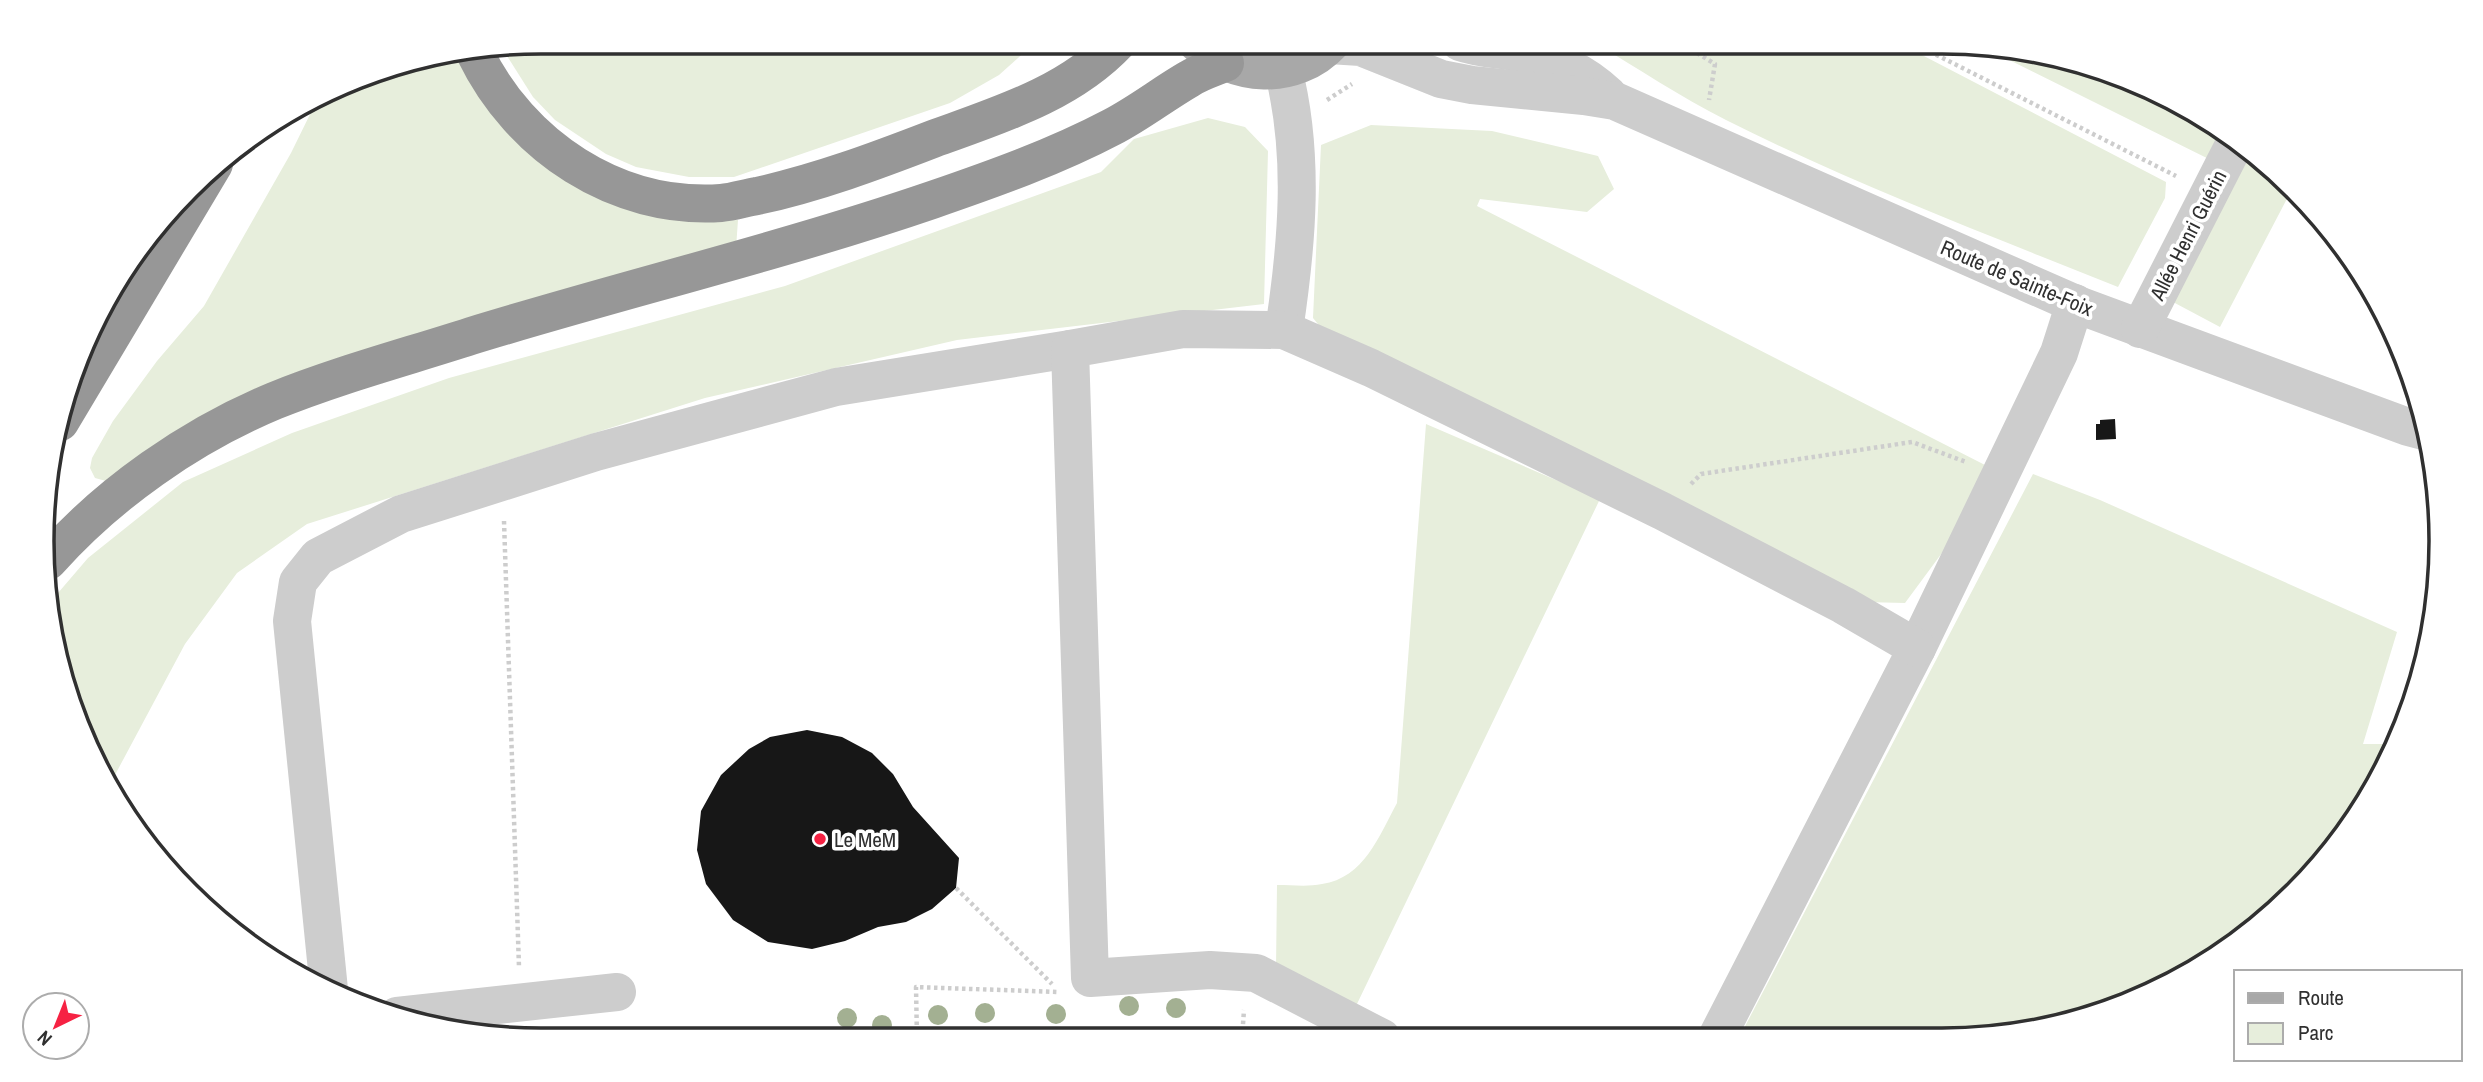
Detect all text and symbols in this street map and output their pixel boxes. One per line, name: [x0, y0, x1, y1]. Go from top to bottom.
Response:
street label: Allée Henri Guérin: [2142, 165, 2233, 306]
street label: Route de Sainte-Foix: [1936, 233, 2098, 323]
place label: Le MeM: [834, 825, 896, 854]
marker: Le MeM: [812, 831, 828, 847]
legend: [2234, 970, 2462, 1061]
text: Route: [2298, 983, 2344, 1012]
north arrow: [21, 991, 91, 1061]
text: Parc: [2298, 1018, 2333, 1047]
text: N: [31, 1025, 57, 1052]

